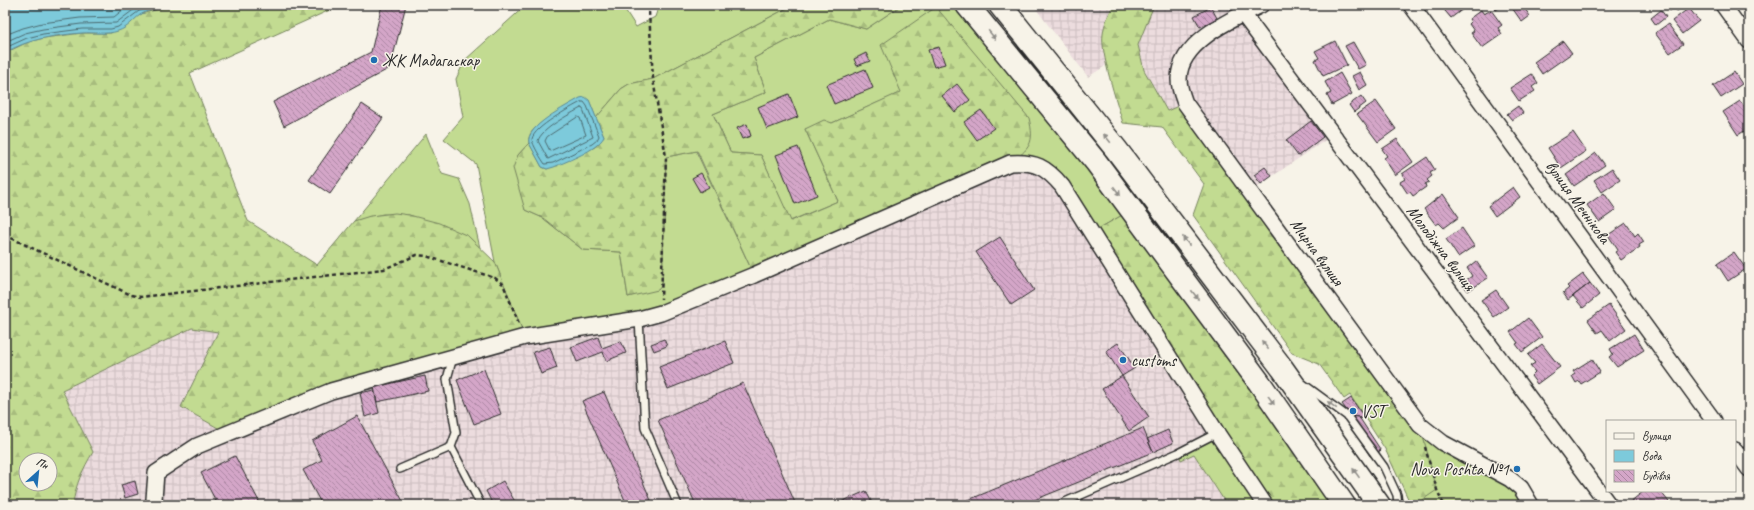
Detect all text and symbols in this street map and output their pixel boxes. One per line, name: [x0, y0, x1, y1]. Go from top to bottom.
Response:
one-way arrow: [987, 30, 996, 41]
place label: ЖК Мадагаскар: [382, 50, 481, 71]
marker: ЖК Мадагаскар: [369, 55, 379, 65]
one-way arrow: [1103, 132, 1111, 143]
street label: вулиця Мечнікова: [1541, 156, 1616, 249]
one-way arrow: [1113, 185, 1121, 196]
street label: Молодіжна вулиця: [1402, 201, 1480, 296]
street label: Мирна вулиця: [1286, 214, 1349, 291]
one-way arrow: [1182, 236, 1190, 246]
one-way arrow: [1191, 290, 1199, 301]
one-way arrow: [1260, 339, 1269, 350]
place label: customs: [1131, 350, 1177, 371]
marker: customs: [1118, 355, 1128, 365]
one-way arrow: [1268, 394, 1275, 406]
one-way arrow: [1326, 400, 1337, 409]
place label: VST: [1361, 401, 1389, 422]
marker: VST: [1348, 406, 1358, 416]
legend: [1606, 420, 1736, 492]
text: Вулиця: [1642, 428, 1671, 444]
text: Вода: [1642, 448, 1663, 464]
north arrow: [18, 452, 58, 492]
text: Пн: [34, 454, 52, 472]
place label: Nova Poshta №1: [1410, 459, 1510, 480]
marker: Nova Poshta №1: [1512, 464, 1522, 474]
one-way arrow: [1352, 468, 1360, 478]
text: Будівля: [1642, 468, 1671, 484]

